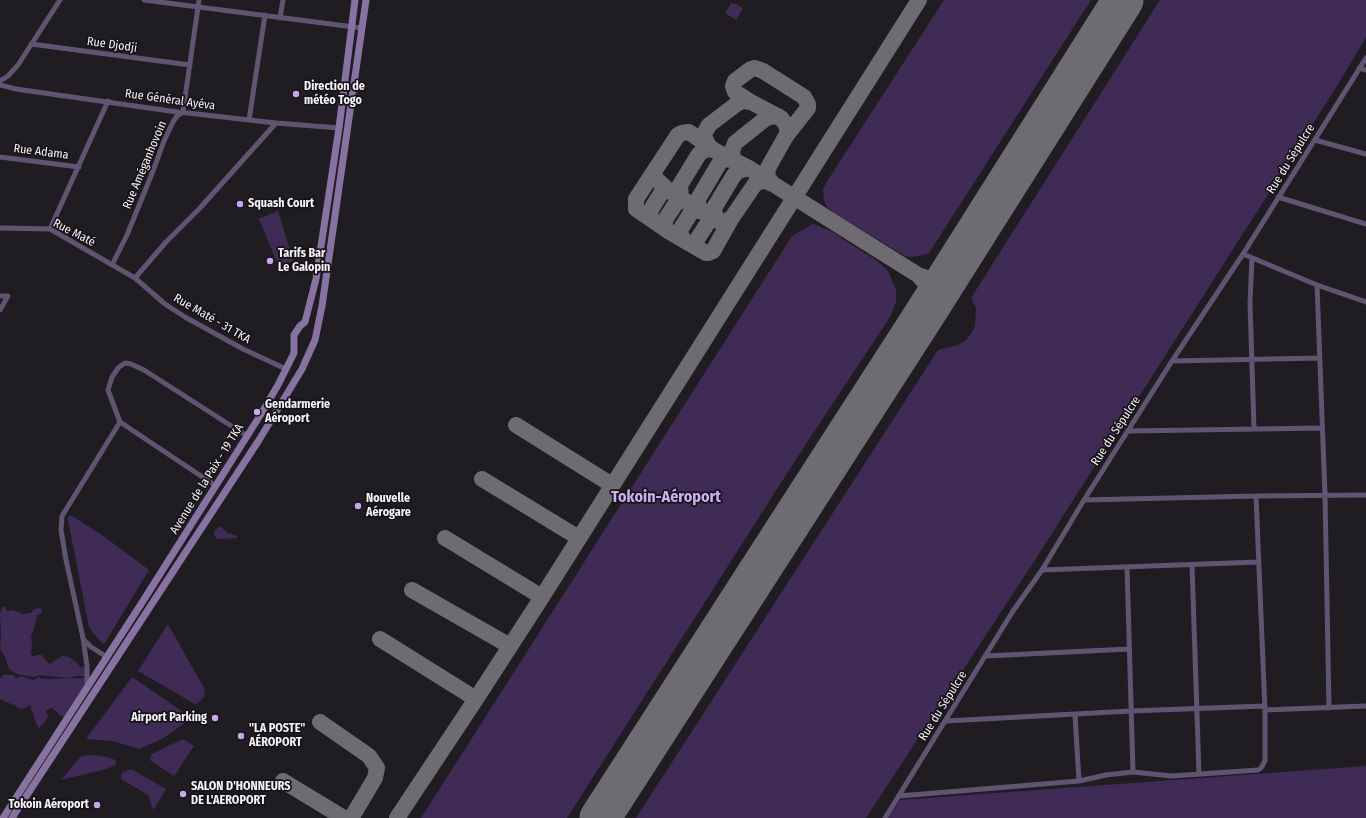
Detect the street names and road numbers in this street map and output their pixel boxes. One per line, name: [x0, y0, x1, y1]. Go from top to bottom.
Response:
street label: Rue Djodji: [86, 34, 138, 56]
street label: Rue Général Ayéva: [124, 87, 216, 113]
street label: Rue Améganhovoin: [120, 119, 170, 211]
street label: Rue du Sépulcre: [1264, 121, 1318, 197]
street label: Rue Adama: [13, 141, 69, 163]
street label: Rue Maté: [50, 216, 98, 250]
street label: Rue Maté - 31 TKA: [171, 291, 253, 347]
street label: Rue du Sépulcre: [1088, 394, 1144, 468]
street label: Avenue de la Paix - 19 TKA: [167, 421, 247, 537]
street label: Rue du Sépulcre: [916, 668, 970, 744]

